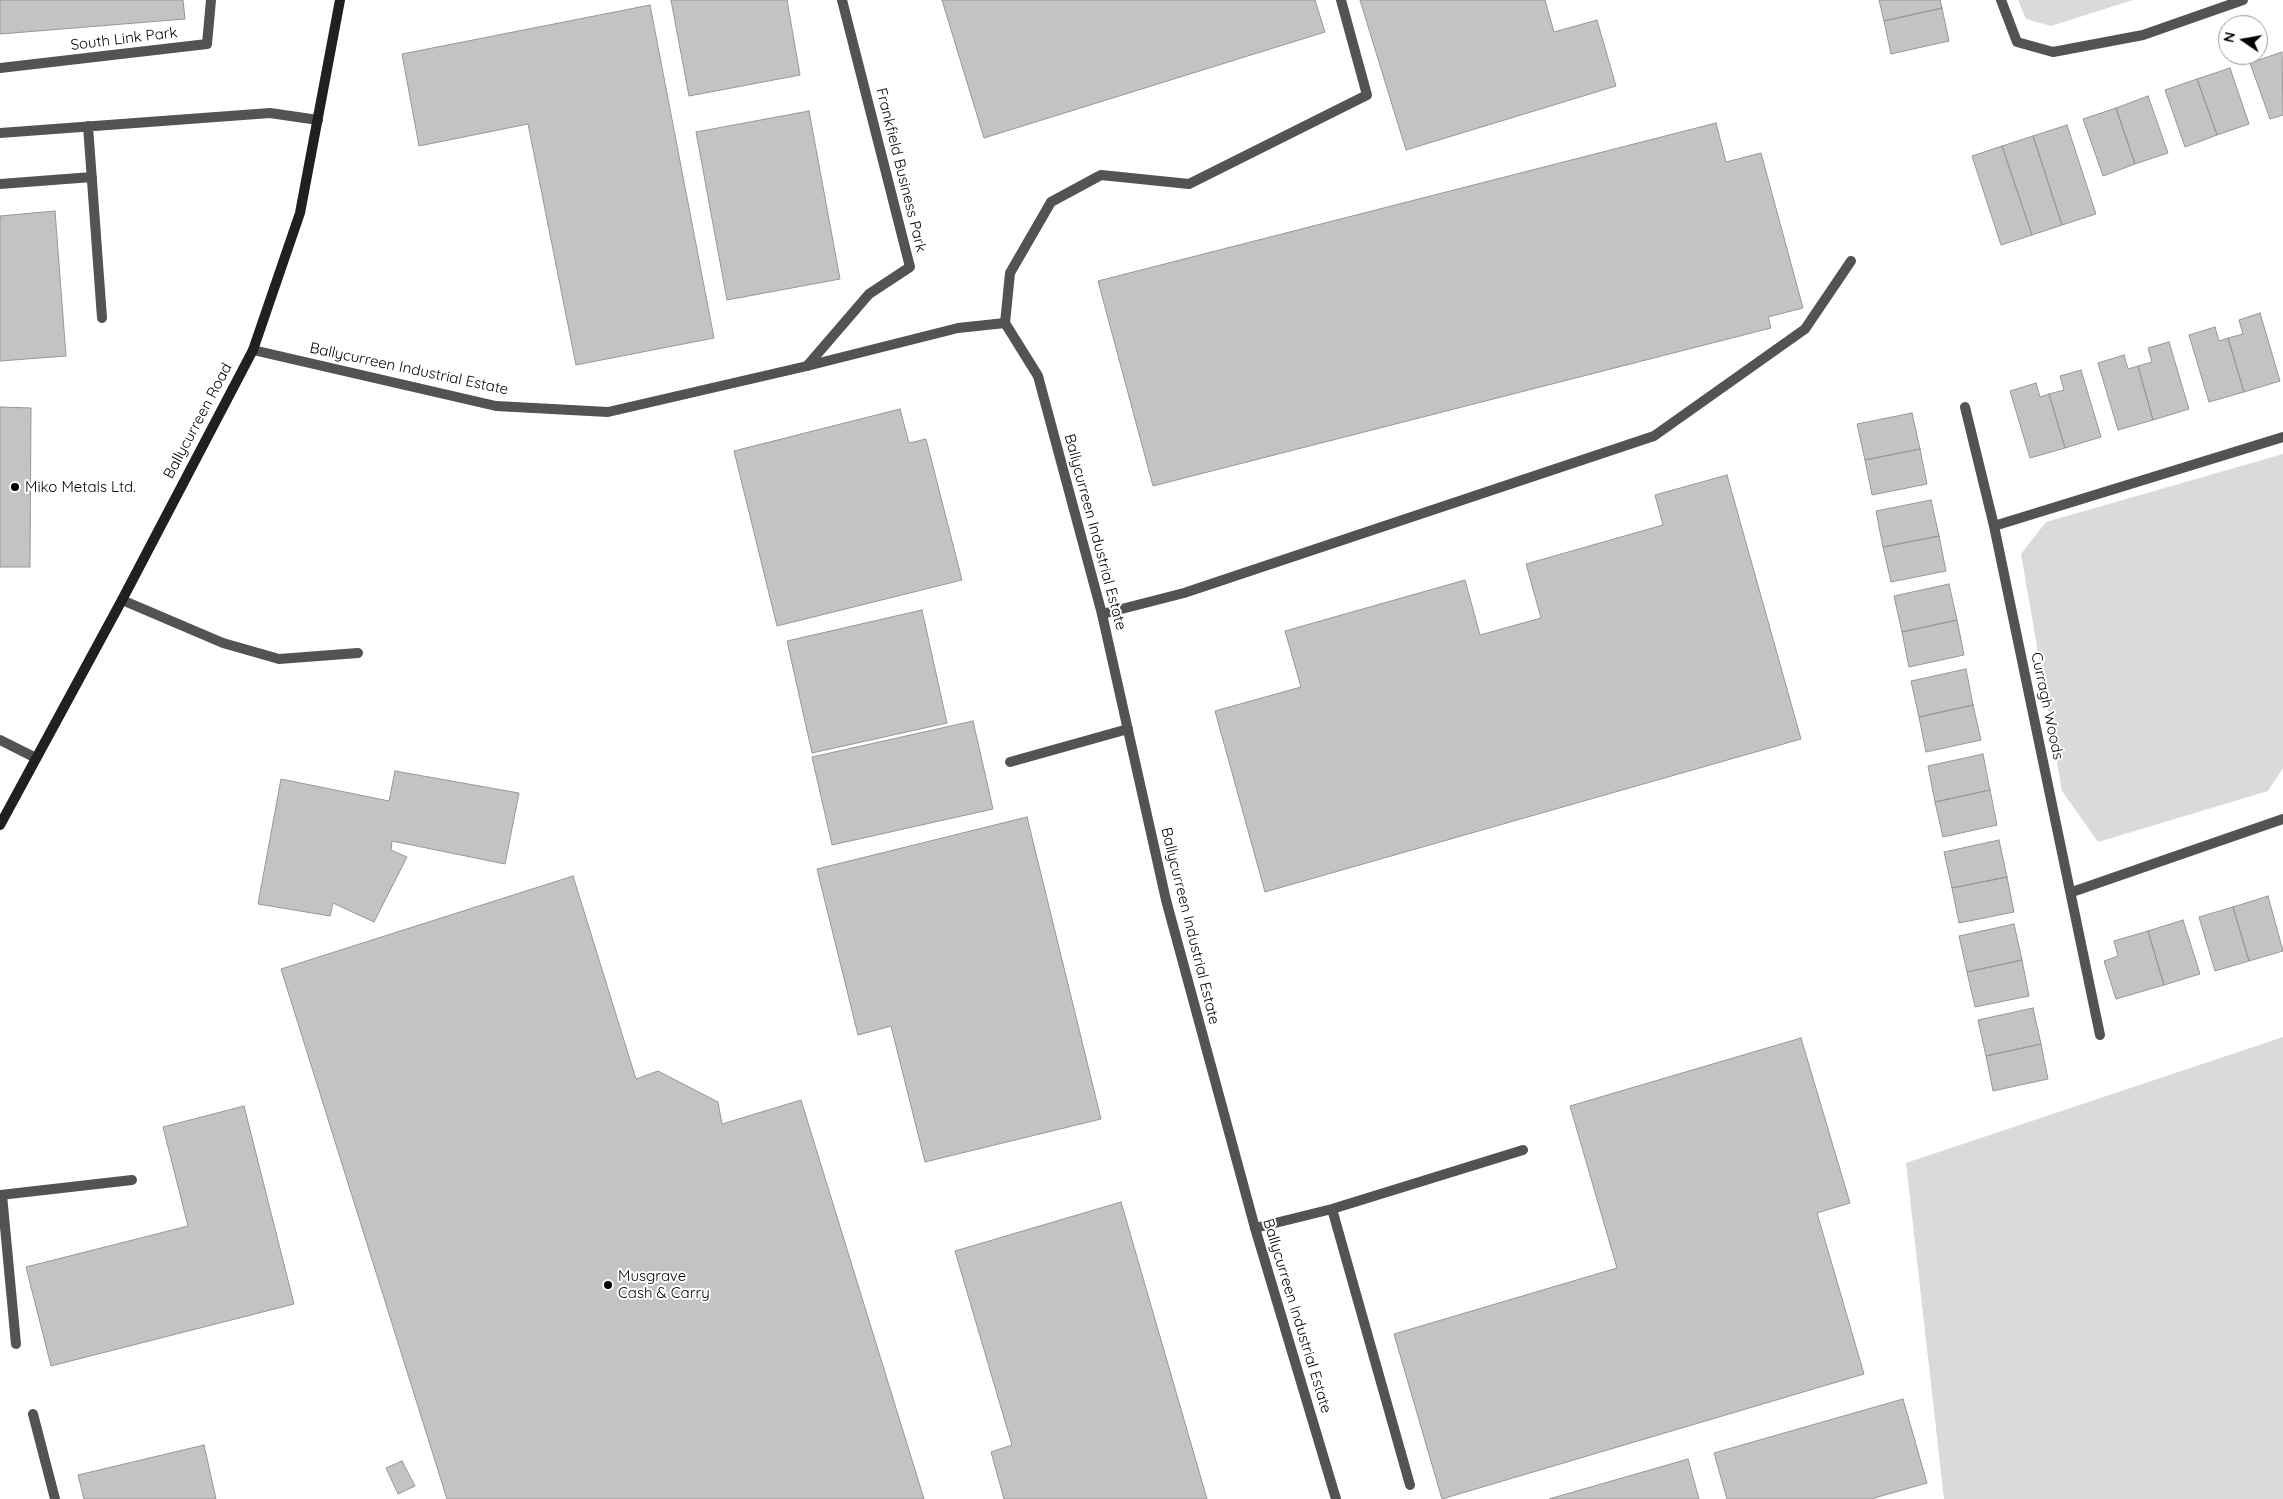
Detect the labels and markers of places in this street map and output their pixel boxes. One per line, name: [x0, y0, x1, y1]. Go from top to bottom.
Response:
place label: Miko Metals Ltd.: [25, 478, 136, 496]
marker: Miko Metals Ltd.: [9, 481, 21, 493]
place label: Musgrave Cash & Carry: [618, 1267, 710, 1302]
marker: Musgrave Cash & Carry: [602, 1279, 614, 1291]

